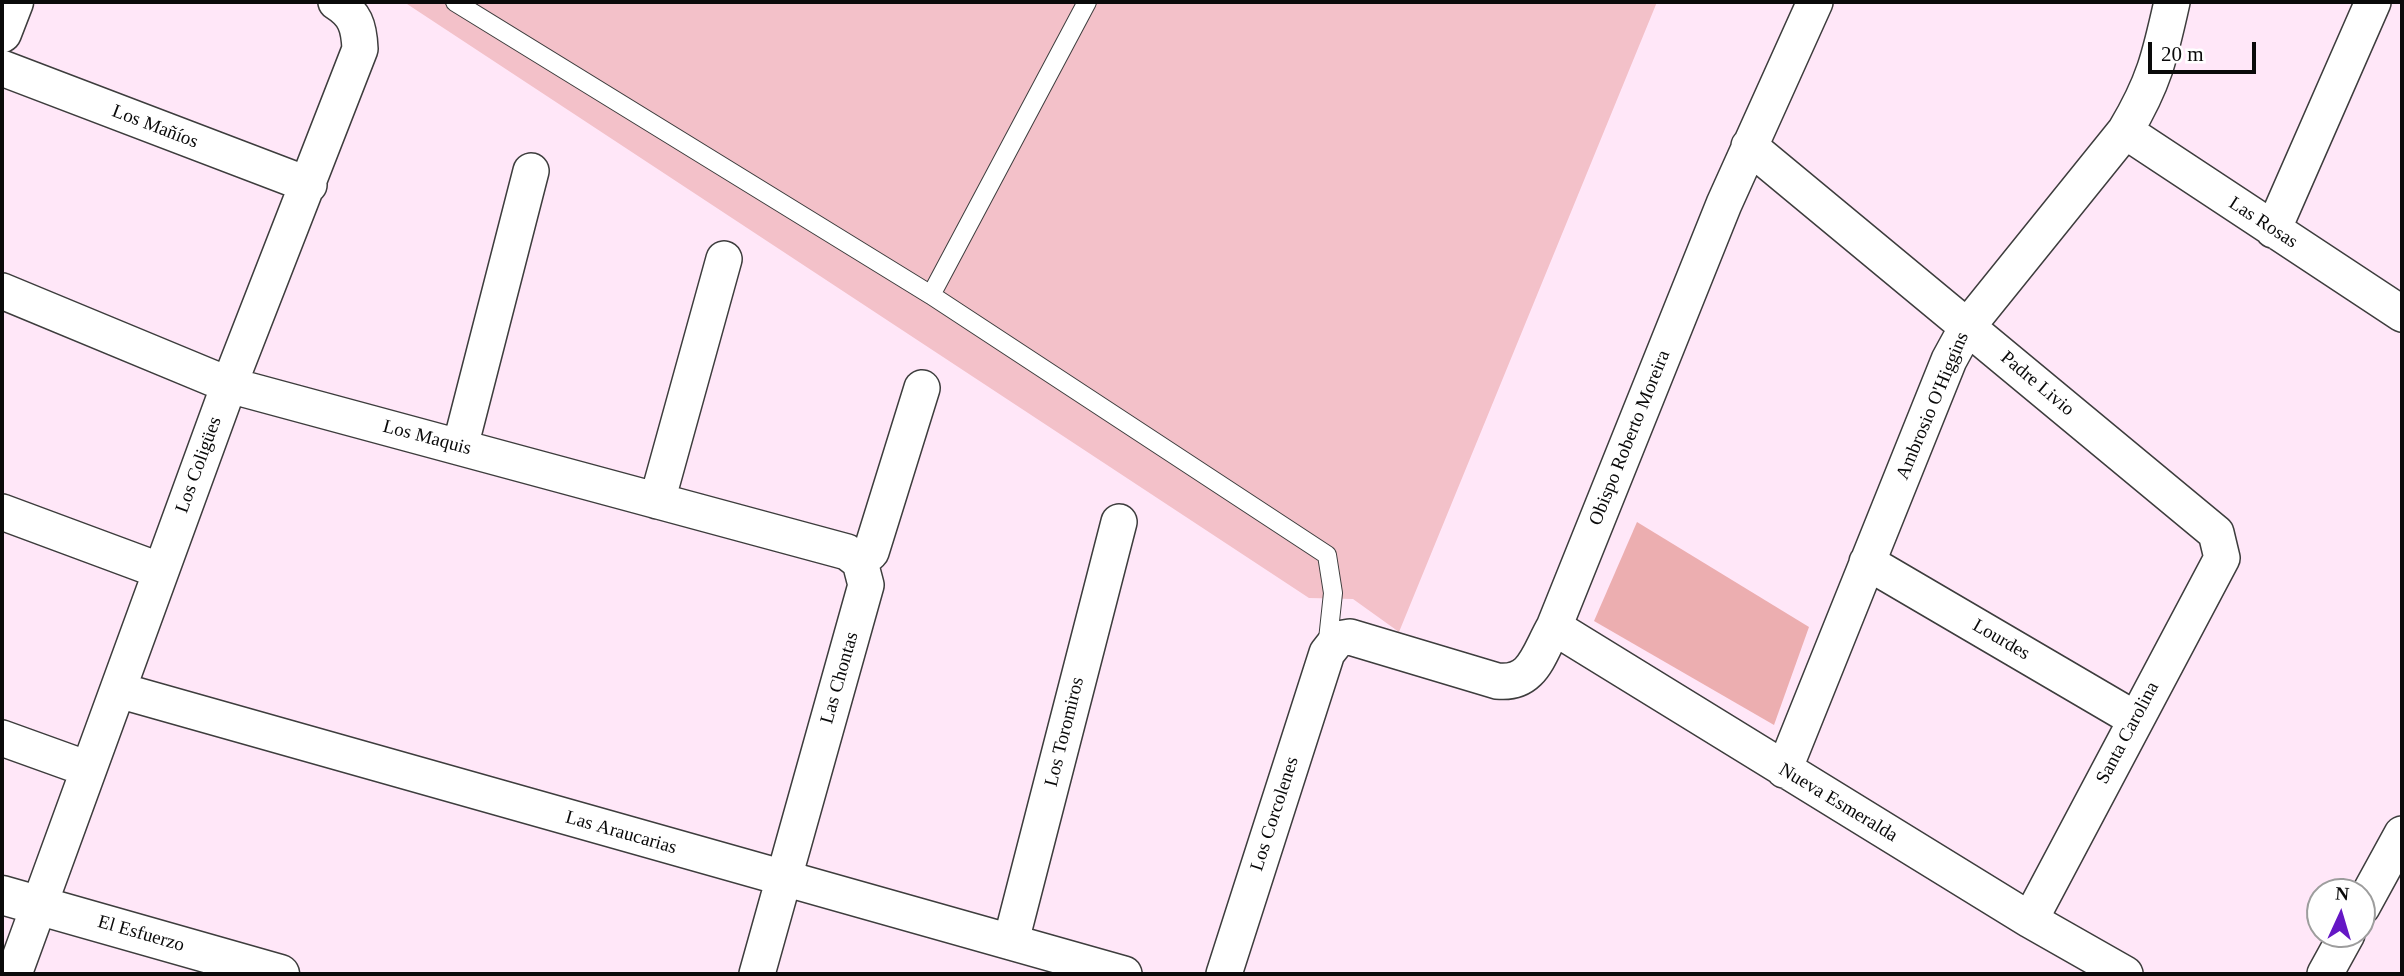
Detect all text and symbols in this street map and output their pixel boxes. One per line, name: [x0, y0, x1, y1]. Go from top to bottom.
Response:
scale bar: [2152, 28, 2260, 72]
text: 20 m: [2161, 42, 2204, 66]
street label: Los Mañíos: [109, 100, 201, 154]
street label: Las Rosas: [2224, 192, 2302, 254]
street label: Ambrosio O'Higgins: [1892, 329, 1974, 483]
street label: Obispo Roberto Moreira: [1584, 347, 1676, 529]
street label: Padre Livio: [1996, 347, 2078, 421]
street label: Los Coligües: [171, 414, 227, 516]
street label: Los Maquis: [380, 415, 474, 461]
street label: Lourdes: [1968, 615, 2034, 665]
street label: Las Chontas: [816, 629, 864, 727]
street label: Los Toromiros: [1040, 675, 1090, 789]
street label: Santa Carolina: [2092, 678, 2164, 788]
street label: Los Corcolenes: [1246, 754, 1304, 874]
street label: Nueva Esmeralda: [1774, 759, 1902, 847]
street label: Las Araucarias: [563, 806, 679, 860]
north arrow: [2306, 878, 2376, 948]
text: N: [2335, 883, 2350, 905]
street label: El Esfuerzo: [95, 911, 187, 957]

